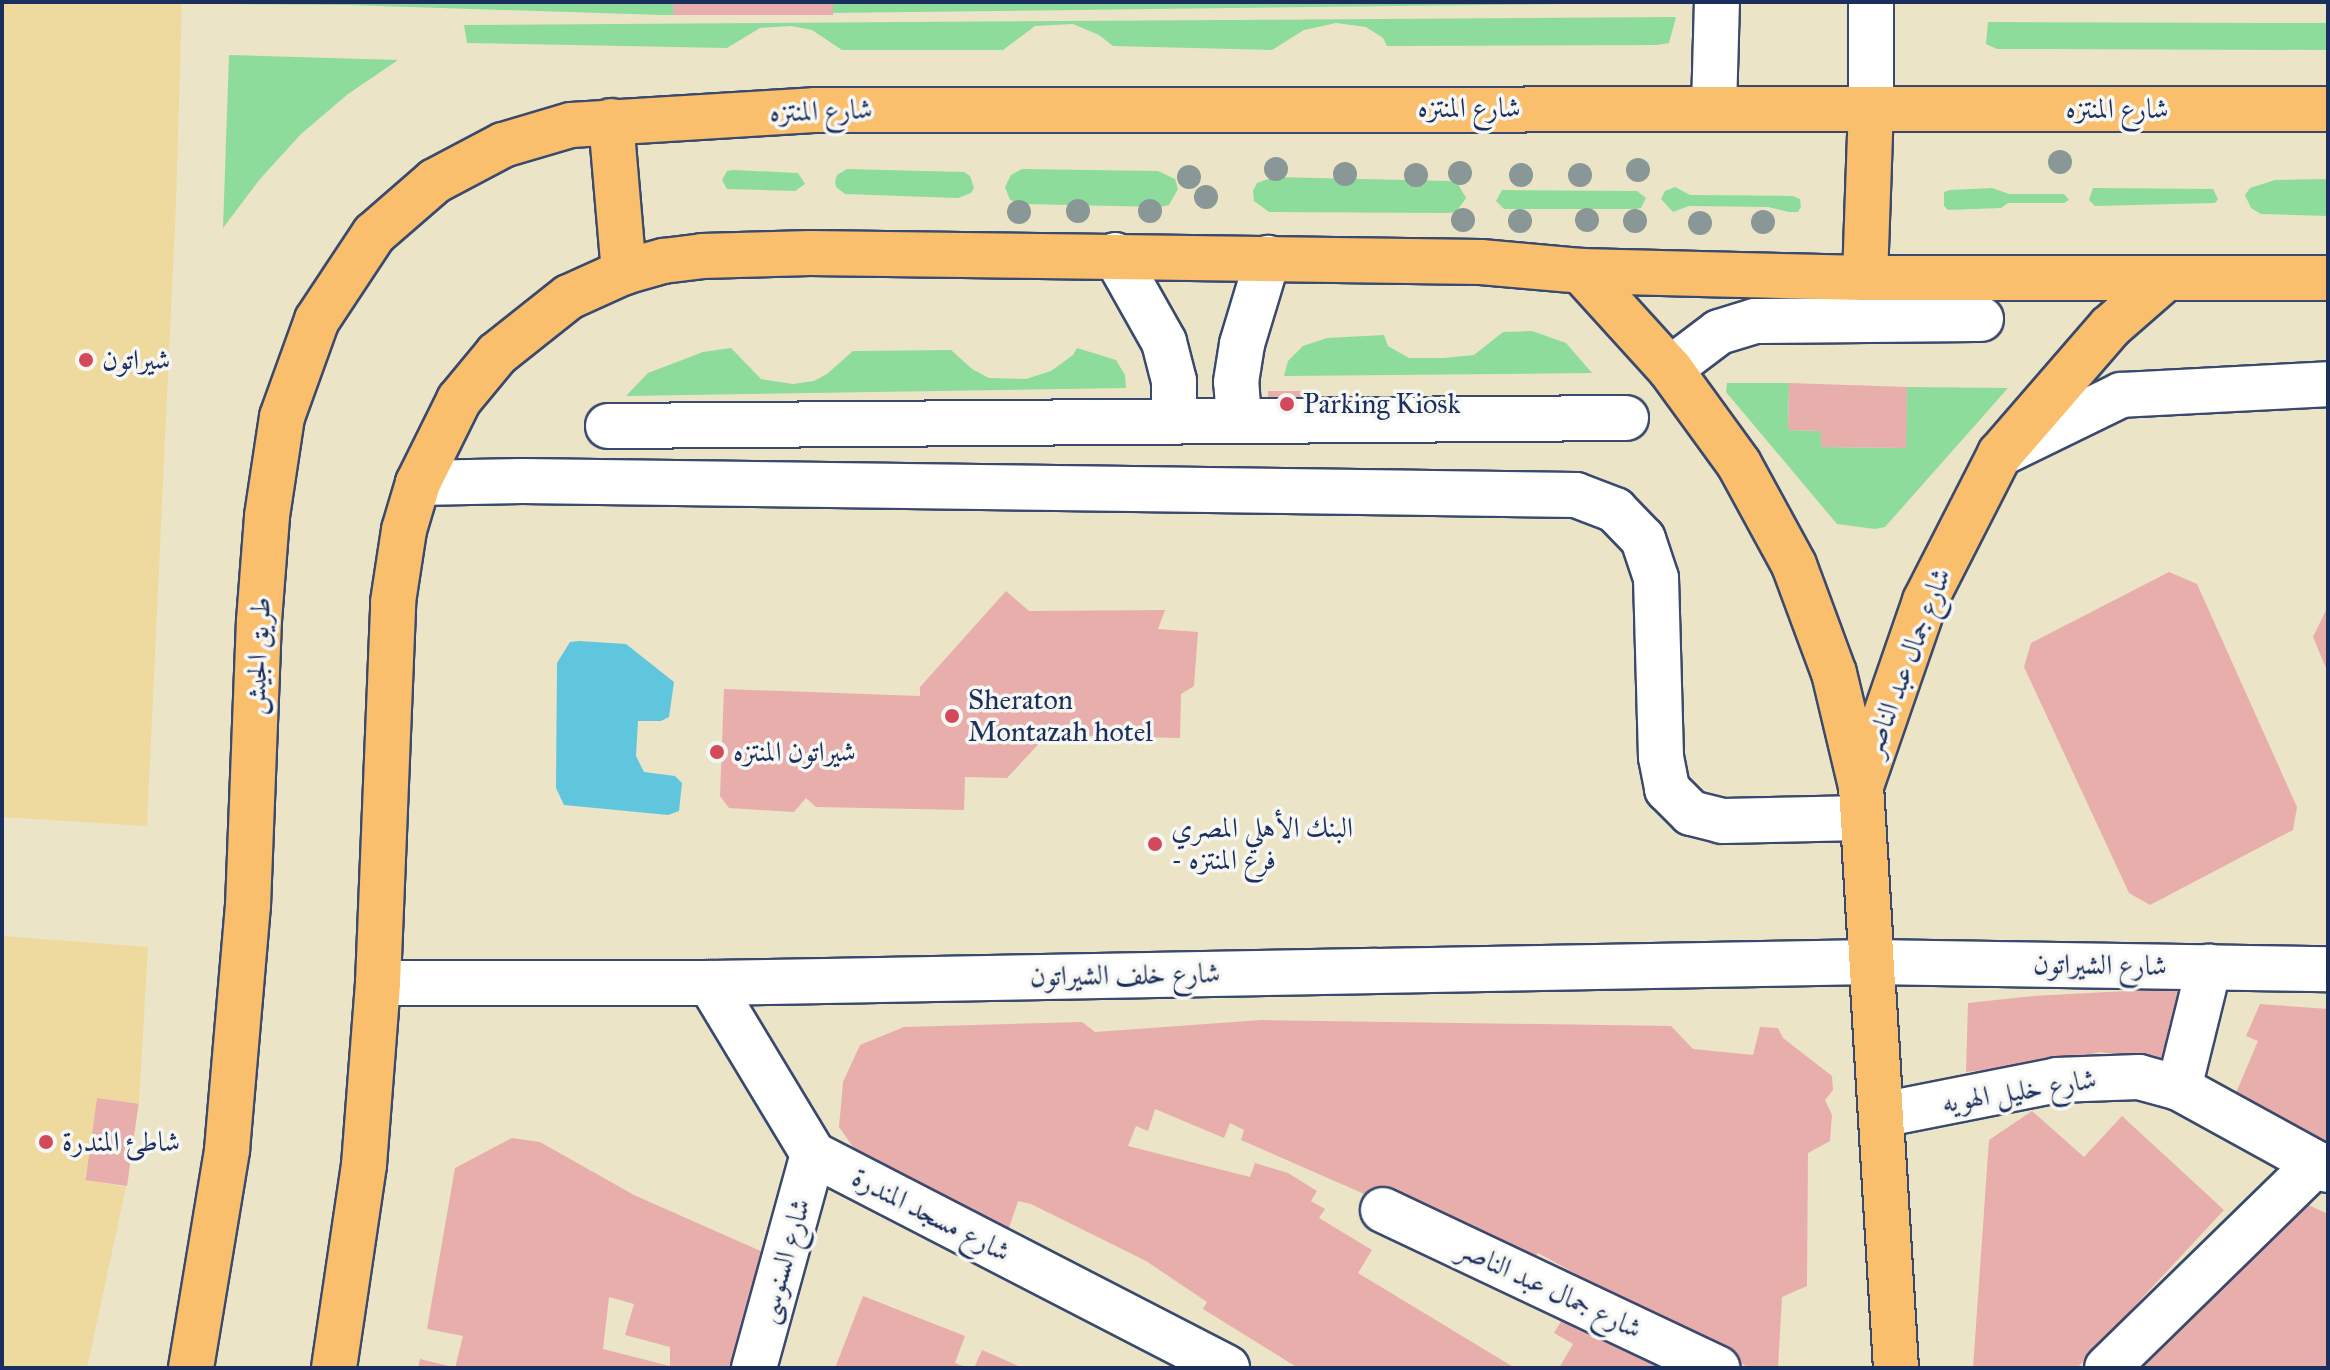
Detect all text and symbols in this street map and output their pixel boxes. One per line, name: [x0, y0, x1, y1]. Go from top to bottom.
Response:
street label: شارع المنتزه: [1417, 91, 1521, 125]
street label: شارع المنتزه: [769, 92, 873, 130]
street label: شارع المنتزه: [2065, 92, 2169, 126]
place label: شيراتون: [102, 343, 170, 377]
marker: شيراتون: [77, 351, 95, 369]
place label: Parking Kiosk: [1303, 387, 1460, 421]
marker: Parking Kiosk: [1278, 395, 1296, 413]
street label: شارع جمال عبد الناصر: [1856, 563, 1958, 761]
street label: طريق الجيش: [238, 596, 278, 716]
place label: Sheraton Montazah hotel: [968, 683, 1153, 749]
marker: Sheraton Montazah hotel: [943, 707, 961, 725]
place label: شيراتون المنتزه: [733, 735, 856, 769]
marker: شيراتون المنتزه: [708, 743, 726, 761]
place label: البنك الأهلي المصري - فرع المنتزه: [1171, 811, 1353, 877]
marker: البنك الأهلي المصري - فرع المنتزه: [1146, 835, 1164, 853]
street label: شارع الشيراتون: [2033, 947, 2167, 983]
street label: شارع خلف الشيراتون: [1029, 957, 1221, 993]
street label: شارع خليل الهويه: [1939, 1062, 2099, 1120]
place label: شاطئ المندرة: [62, 1125, 180, 1159]
marker: شاطئ المندرة: [37, 1133, 55, 1151]
street label: شارع مسجد المندرة: [846, 1161, 1016, 1269]
street label: شارع السنوسى: [750, 1195, 818, 1327]
street label: شارع جمال عبد الناصر: [1453, 1232, 1647, 1346]

